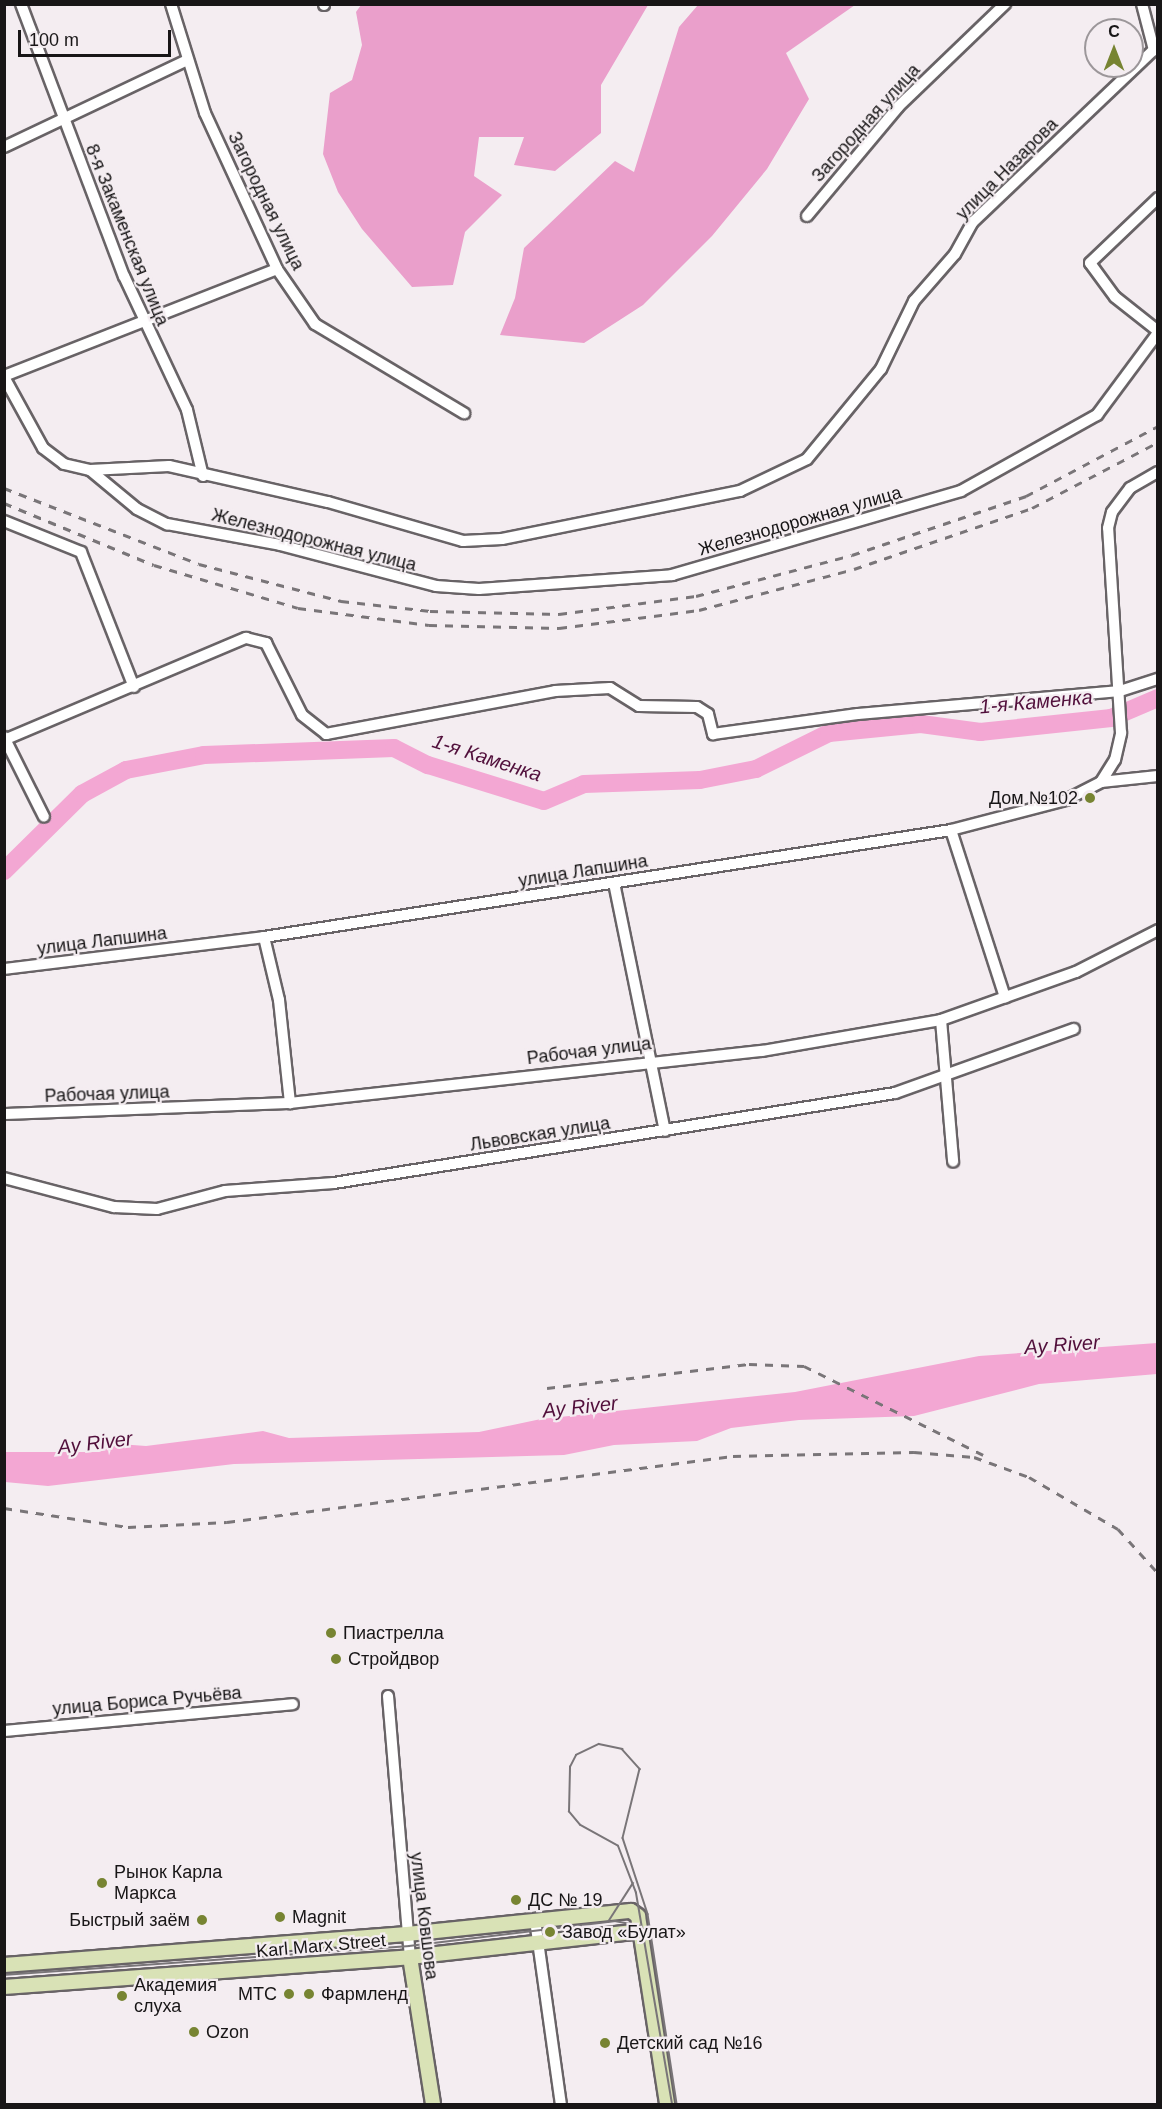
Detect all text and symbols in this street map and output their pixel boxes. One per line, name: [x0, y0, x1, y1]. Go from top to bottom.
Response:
scale bar: [21, 18, 174, 56]
north arrow: [1084, 18, 1144, 78]
text: С: [1108, 23, 1120, 40]
text: 100 m: [29, 30, 79, 50]
street label: Загородная улица: [807, 60, 925, 186]
street label: улица Назарова: [952, 114, 1062, 224]
street label: Загородная улица: [223, 128, 309, 274]
street label: 8-я Закаменская улица: [81, 141, 173, 329]
street label: Железнодорожная улица: [696, 482, 904, 560]
street label: Железнодорожная улица: [209, 504, 419, 576]
water label: 1-я Каменка: [978, 685, 1094, 719]
water label: 1-я Каменка: [429, 729, 545, 787]
place label: Дом №102: [989, 787, 1078, 809]
marker: Дом №102: [1083, 791, 1097, 805]
street label: улица Лапшина: [517, 850, 649, 892]
street label: улица Лапшина: [36, 922, 168, 960]
street label: Рабочая улица: [526, 1033, 652, 1069]
street label: Рабочая улица: [44, 1081, 170, 1107]
street label: Львовская улица: [468, 1112, 612, 1156]
water label: Ay River: [1024, 1330, 1100, 1360]
water label: Ay River: [541, 1391, 619, 1423]
water label: Ay River: [56, 1426, 134, 1460]
place label: Пиастрелла: [343, 1622, 444, 1644]
marker: Пиастрелла: [324, 1626, 338, 1640]
place label: Стройдвор: [348, 1648, 439, 1670]
marker: Стройдвор: [329, 1652, 343, 1666]
street label: улица Бориса Ручьёва: [52, 1682, 242, 1720]
street label: улица Ковшова: [405, 1851, 443, 1981]
place label: Рынок Карла Маркса: [114, 1862, 222, 1904]
marker: Рынок Карла Маркса: [95, 1876, 109, 1890]
place label: ДС № 19: [528, 1889, 603, 1911]
marker: ДС № 19: [509, 1893, 523, 1907]
place label: Magnit: [292, 1906, 346, 1928]
place label: Быстрый заём: [69, 1909, 190, 1931]
marker: Magnit: [273, 1910, 287, 1924]
marker: Быстрый заём: [195, 1913, 209, 1927]
place label: Завод «Булат»: [562, 1921, 686, 1943]
marker: Завод «Булат»: [543, 1925, 557, 1939]
street label: Karl Marx Street: [255, 1930, 387, 1962]
place label: Академия слуха: [134, 1975, 217, 2018]
place label: МТС: [238, 1983, 277, 2005]
place label: Фармленд: [321, 1983, 408, 2005]
marker: МТС: [282, 1987, 296, 2001]
marker: Фармленд: [302, 1987, 316, 2001]
marker: Академия слуха: [115, 1989, 129, 2003]
place label: Ozon: [206, 2021, 249, 2043]
marker: Ozon: [187, 2025, 201, 2039]
place label: Детский сад №16: [617, 2032, 762, 2054]
marker: Детский сад №16: [598, 2036, 612, 2050]

